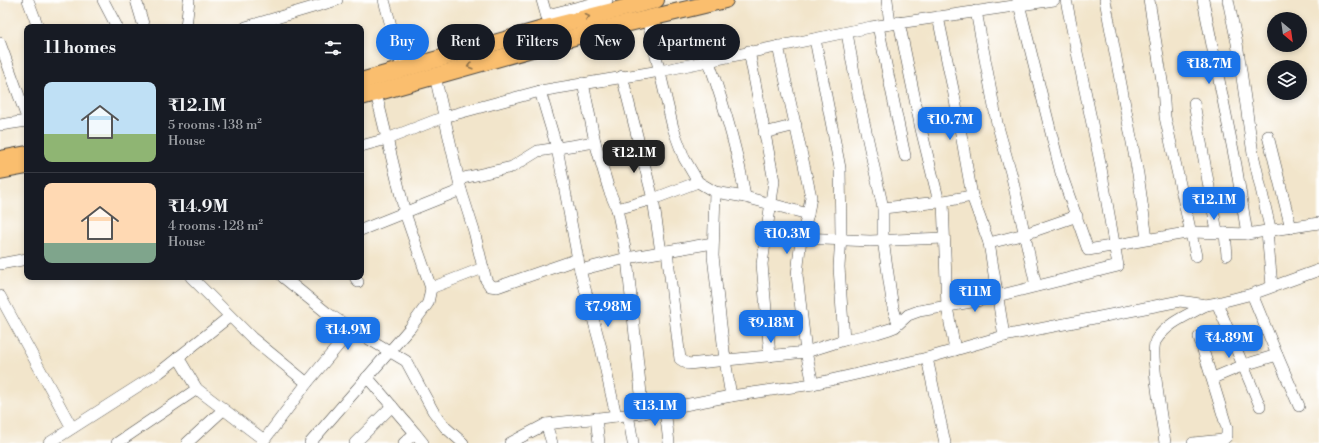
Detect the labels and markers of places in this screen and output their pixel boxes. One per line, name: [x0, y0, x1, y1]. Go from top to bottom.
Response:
pin: ₹18.7M: [1176, 51, 1242, 85]
pin: ₹10.7M: [917, 107, 983, 141]
pin: ₹12.1M: [601, 140, 667, 174]
pin: ₹12.1M: [1181, 187, 1247, 221]
pin: ₹10.3M: [754, 221, 820, 255]
pin: ₹11M: [951, 279, 999, 313]
pin: ₹7.98M: [575, 294, 641, 328]
pin: ₹9.18M: [738, 310, 804, 344]
pin: ₹14.9M: [315, 317, 381, 351]
pin: ₹4.89M: [1196, 325, 1262, 359]
pin: ₹13.1M: [622, 393, 688, 427]

